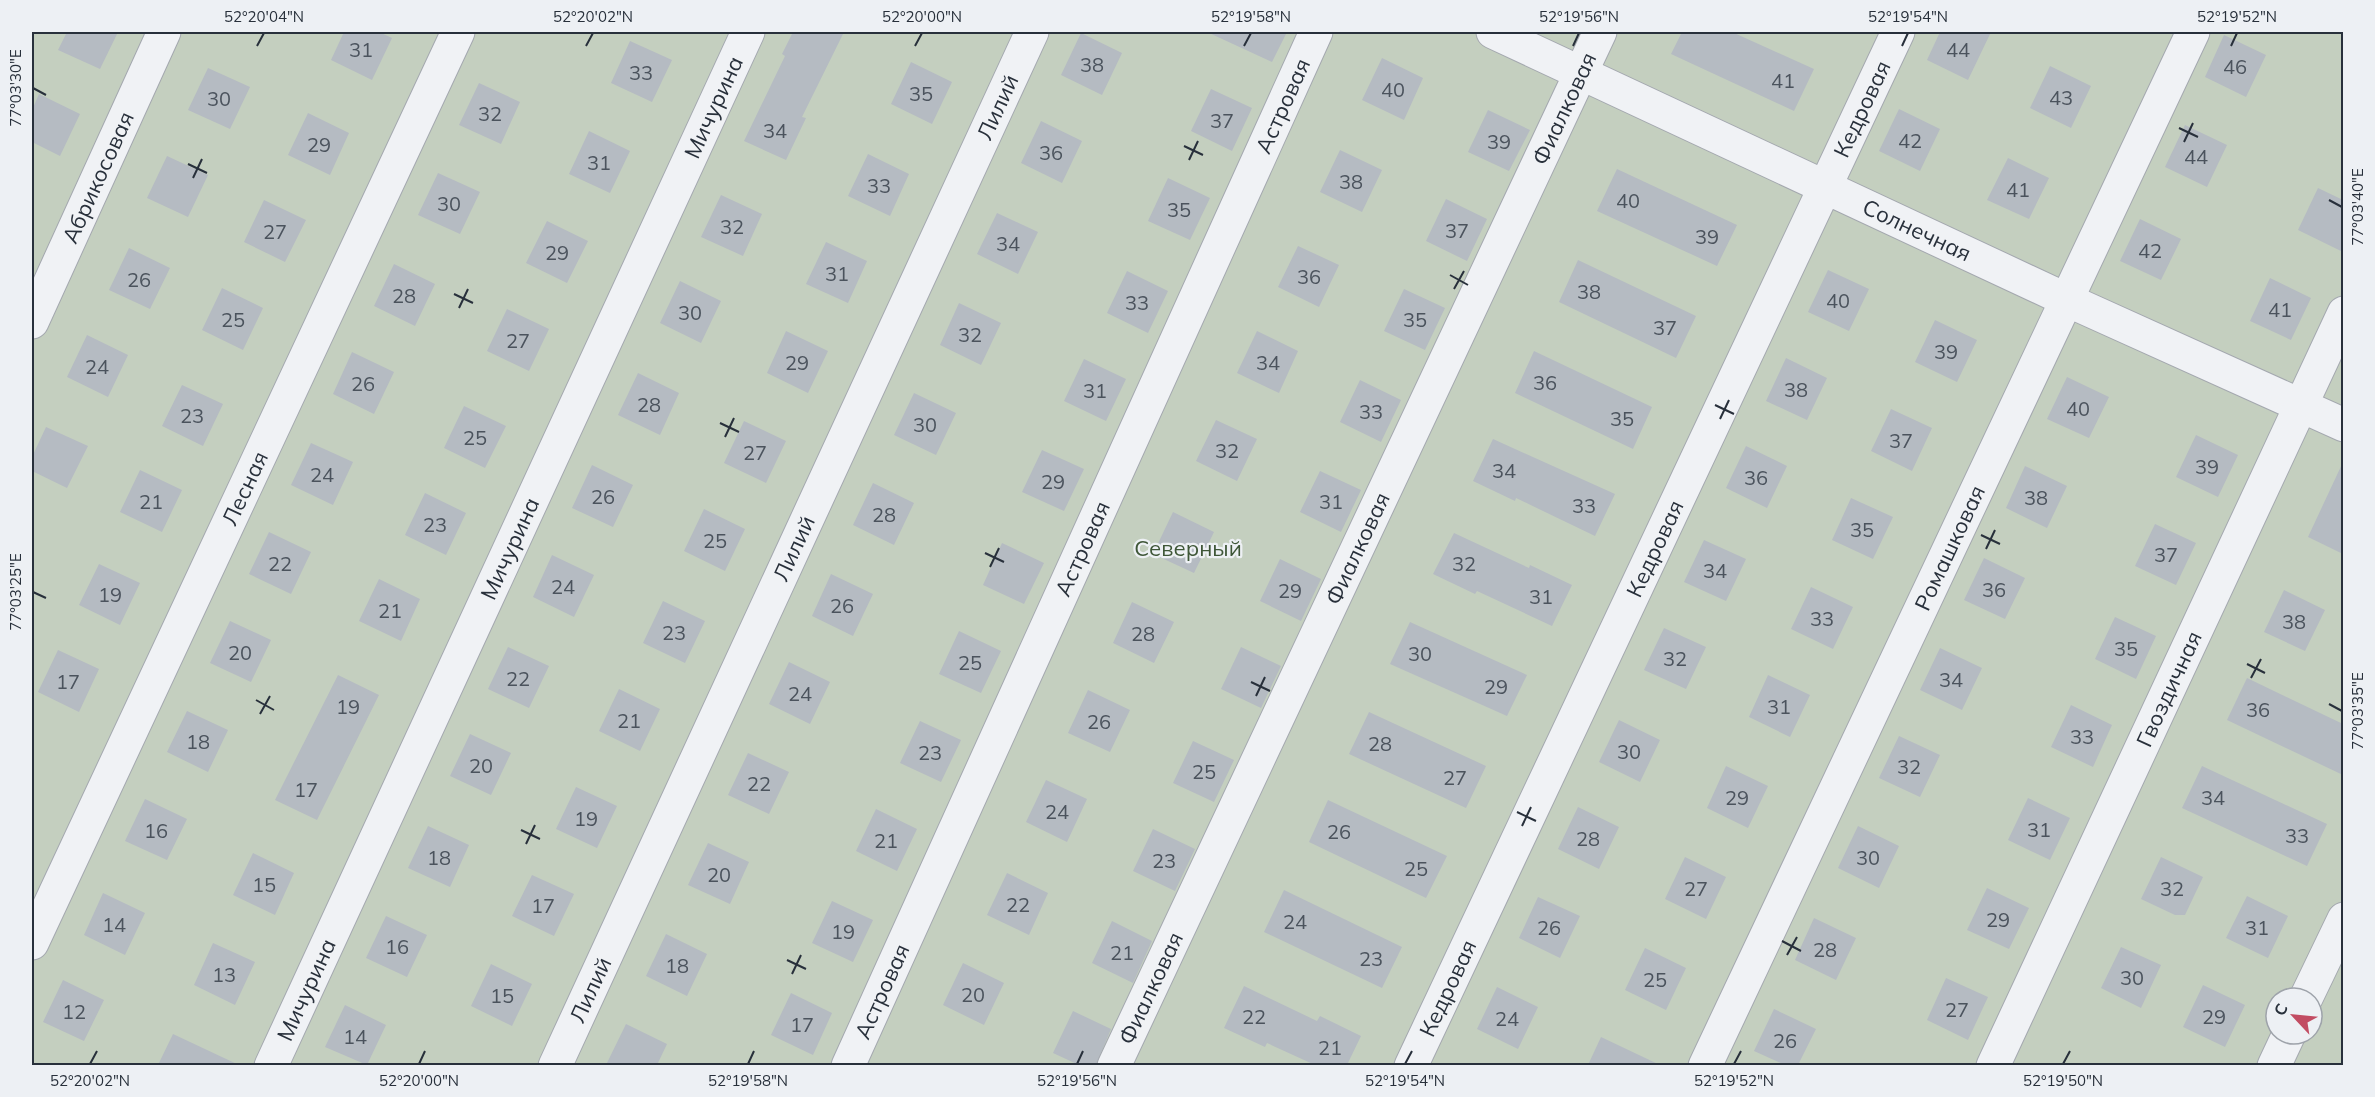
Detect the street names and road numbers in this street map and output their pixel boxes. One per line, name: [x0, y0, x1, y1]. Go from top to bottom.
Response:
street label: Фиалковая: [1526, 48, 1602, 169]
street label: Мичурина: [678, 52, 749, 163]
street label: Астровая: [1249, 54, 1316, 158]
street label: Кедровая: [1827, 56, 1897, 162]
street label: Лилий: [970, 70, 1025, 144]
street label: Абрикосовая: [56, 107, 140, 247]
street label: Солнечная: [1858, 193, 1976, 267]
street label: Лесная: [215, 447, 274, 530]
street label: Ромашковая: [1908, 481, 1991, 615]
street label: Фиалковая: [1319, 488, 1396, 609]
street label: Мичурина: [474, 493, 545, 604]
street label: Кедровая: [1620, 496, 1690, 601]
street label: Астровая: [1049, 497, 1116, 600]
street label: Лилий: [767, 511, 821, 586]
street label: Гвоздичная: [2130, 627, 2208, 751]
street label: Фиалковая: [1112, 927, 1189, 1049]
street label: Мичурина: [271, 934, 342, 1045]
street label: Кедровая: [1413, 935, 1482, 1041]
street label: Астровая: [848, 939, 915, 1043]
street label: Лилий: [563, 953, 617, 1027]

